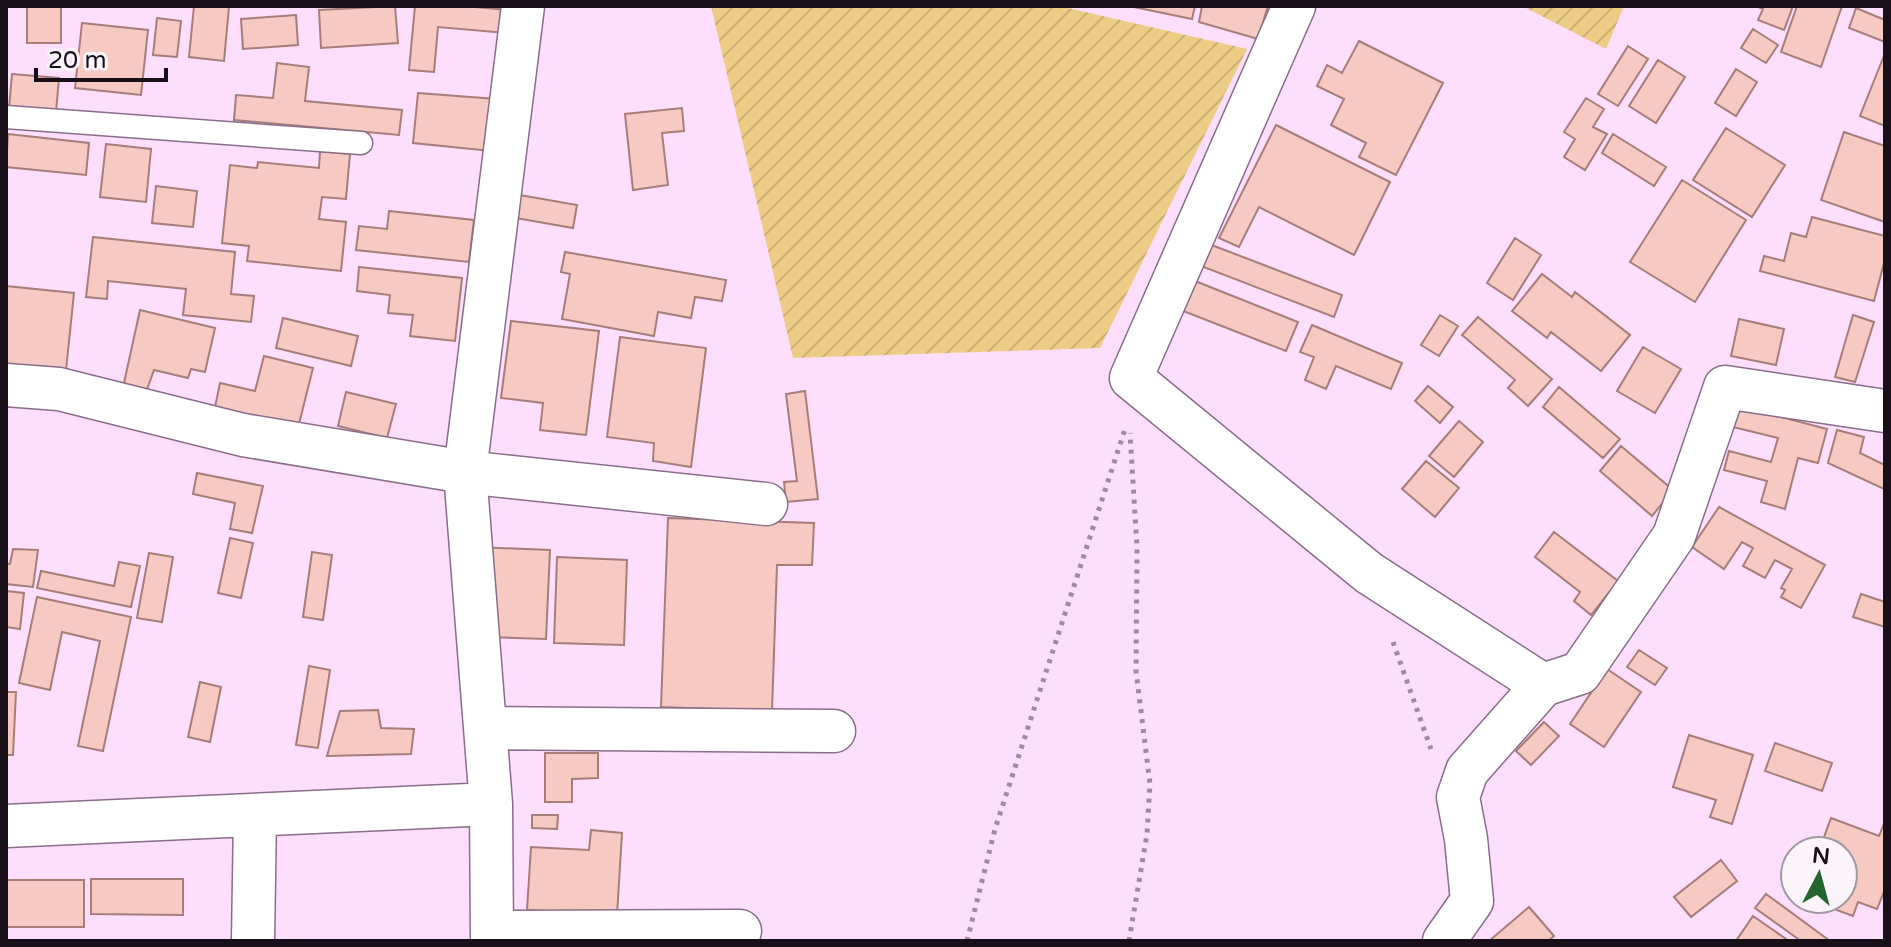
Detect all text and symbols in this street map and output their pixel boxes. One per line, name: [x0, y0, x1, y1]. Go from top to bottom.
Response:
scale bar: [36, 32, 166, 82]
text: 20 m: [48, 46, 106, 75]
north arrow: [1779, 835, 1859, 915]
text: N: [1811, 842, 1831, 870]

